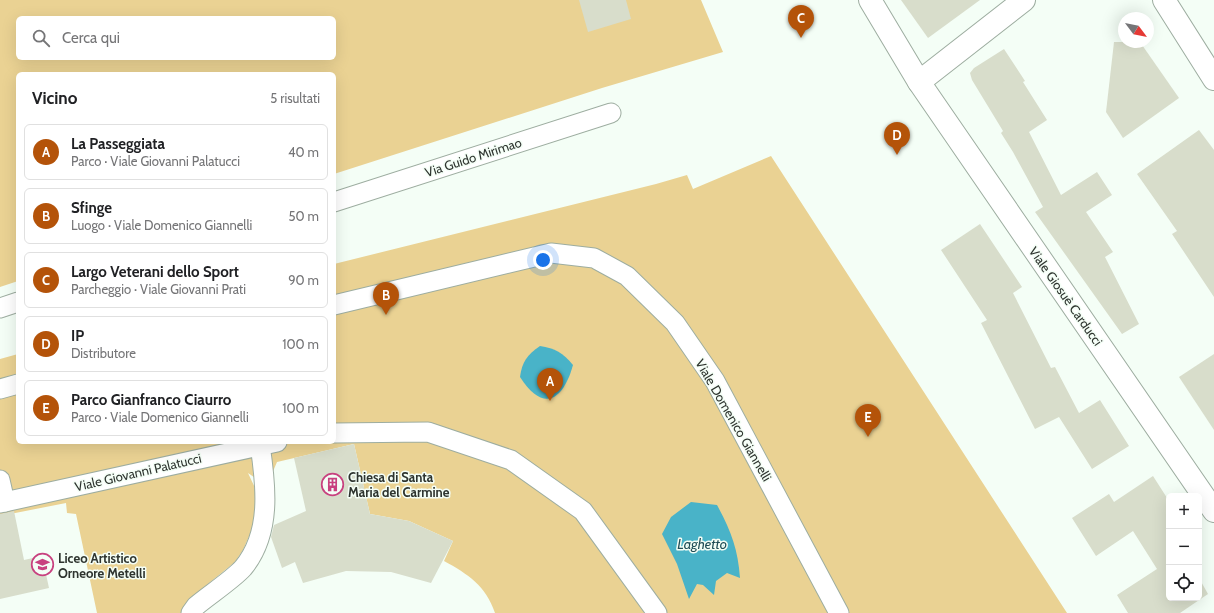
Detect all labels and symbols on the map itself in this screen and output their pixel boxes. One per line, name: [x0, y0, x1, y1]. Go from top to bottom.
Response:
pin: C: [788, 5, 814, 38]
north arrow: [1118, 12, 1154, 48]
pin: D: [884, 122, 910, 155]
street label: Via Guido Mirimao: [423, 134, 523, 180]
street label: Viale Giosuè Carducci: [1026, 243, 1106, 349]
your location: [533, 250, 553, 270]
pin: B: [373, 282, 399, 315]
street label: Viale Domenico Giannelli: [692, 356, 776, 484]
pin: A: [537, 368, 563, 401]
pin: E: [855, 404, 881, 437]
street label: Viale Giovanni Palatucci: [73, 450, 203, 494]
place label: Chiesa di Santa Maria del Carmine: [348, 469, 450, 500]
building icon: Chiesa di Santa Maria del Carmine: [319, 471, 345, 497]
water label: Laghetto: [677, 535, 727, 553]
place label: Liceo Artistico Orneore Metelli: [58, 550, 146, 581]
school or university icon: Liceo Artistico Orneore Metelli: [30, 552, 56, 578]

